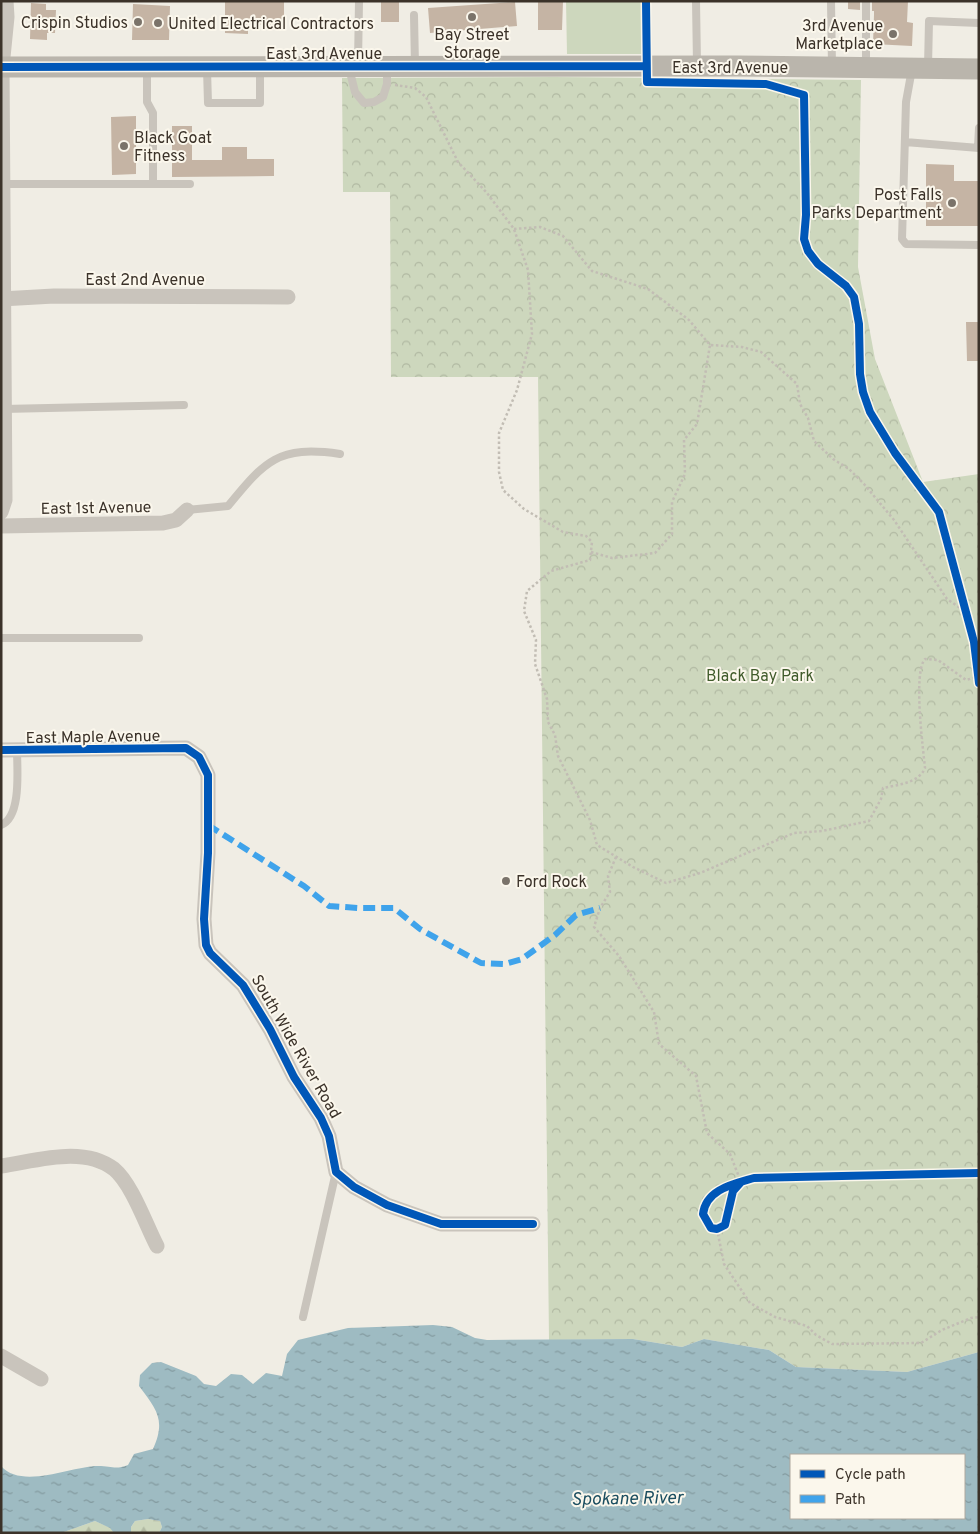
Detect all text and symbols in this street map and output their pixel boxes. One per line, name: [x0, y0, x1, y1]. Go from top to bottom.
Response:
marker: Bay Street Storage: [466, 11, 478, 23]
place label: Crispin Studios: [21, 14, 128, 34]
place label: United Electrical Contractors: [168, 15, 374, 35]
marker: Crispin Studios: [132, 16, 144, 28]
marker: United Electrical Contractors: [152, 17, 164, 29]
place label: 3rd Avenue Marketplace: [795, 17, 883, 55]
place label: Bay Street Storage: [434, 26, 510, 64]
marker: 3rd Avenue Marketplace: [887, 28, 899, 40]
street label: East 3rd Avenue: [266, 45, 382, 65]
street label: East 3rd Avenue: [672, 59, 788, 79]
place label: Black Goat Fitness: [134, 129, 212, 167]
marker: Black Goat Fitness: [118, 140, 130, 152]
place label: Post Falls Parks Department: [811, 186, 942, 224]
marker: Post Falls Parks Department: [946, 197, 958, 209]
street label: East 2nd Avenue: [85, 271, 205, 291]
street label: East 1st Avenue: [41, 498, 152, 520]
park label: Black Bay Park: [706, 667, 814, 687]
street label: East Maple Avenue: [26, 727, 160, 749]
place label: Ford Rock: [516, 873, 587, 893]
marker: Ford Rock: [500, 875, 512, 887]
street label: South Wide River Road: [246, 971, 345, 1123]
legend: [790, 1454, 965, 1519]
text: Cycle path: [835, 1466, 906, 1485]
water label: Spokane River: [571, 1487, 685, 1512]
text: Path: [835, 1491, 866, 1510]

